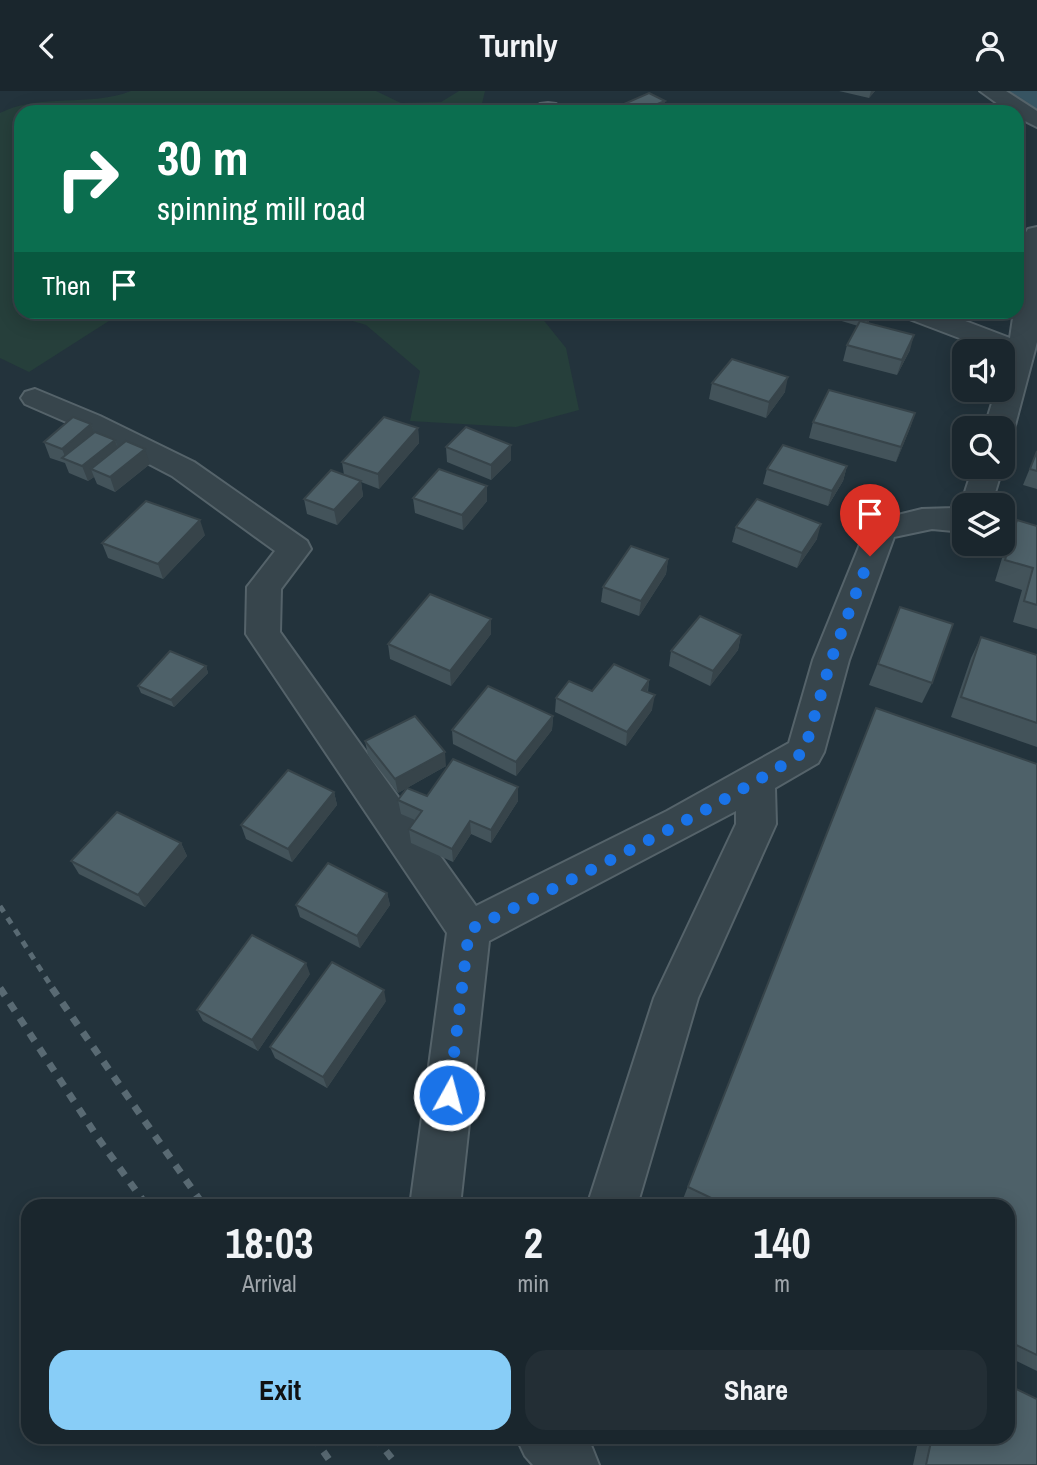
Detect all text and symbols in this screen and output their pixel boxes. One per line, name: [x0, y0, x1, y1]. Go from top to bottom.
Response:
text: Turnly: [479, 24, 558, 67]
icon: back: [28, 27, 66, 65]
icon: person: [971, 27, 1009, 65]
text: 30 m: [157, 124, 249, 190]
icon: right: [42, 133, 133, 224]
text: spinning mill road: [157, 187, 366, 230]
icon: arrive: [105, 266, 143, 304]
text: Then: [42, 268, 91, 303]
map controls: [952, 339, 1015, 556]
button: sound: [952, 339, 1015, 402]
button: search: [952, 416, 1015, 479]
pin: [840, 484, 900, 556]
button: layers: [952, 493, 1015, 556]
icon: arrive: [851, 495, 889, 533]
position arrow: [412, 1058, 486, 1132]
text: 18:03: [225, 1215, 313, 1271]
text: 2: [524, 1215, 543, 1271]
text: 140: [753, 1215, 811, 1271]
text: Arrival: [242, 1268, 297, 1299]
text: min: [518, 1268, 549, 1299]
text: m: [774, 1268, 790, 1299]
button: Exit: [49, 1350, 511, 1430]
button: Share: [525, 1350, 987, 1430]

